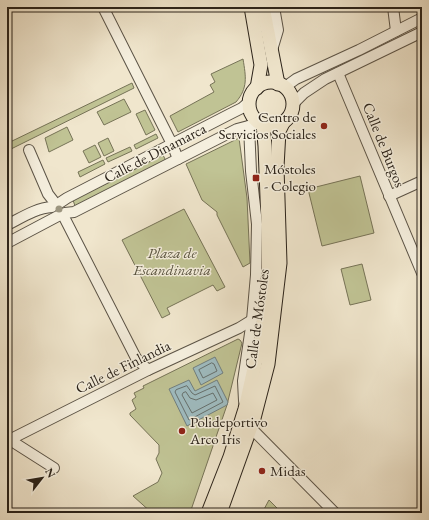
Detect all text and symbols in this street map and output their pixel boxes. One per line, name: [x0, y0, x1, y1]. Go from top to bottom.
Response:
street label: Calle de Burgos: [359, 100, 410, 190]
place label: Centro de Servicios Sociales: [218, 107, 316, 143]
street label: Calle de Dinamarca: [100, 119, 209, 187]
marker: Centro de Servicios Sociales: [319, 121, 329, 131]
place label: Móstoles - Colegio: [264, 159, 316, 195]
marker: Móstoles - Colegio: [251, 173, 261, 183]
park label: Plaza de Escandinavia: [132, 243, 211, 279]
street label: Calle de Móstoles: [240, 268, 273, 370]
street label: Calle de Finlandia: [72, 335, 173, 398]
place label: Polideportivo Arco Iris: [189, 412, 268, 448]
marker: Polideportivo Arco Iris: [177, 426, 187, 436]
north arrow: [22, 458, 62, 498]
place label: Midas: [270, 461, 306, 480]
text: N: [42, 465, 59, 480]
marker: Midas: [257, 466, 267, 476]

